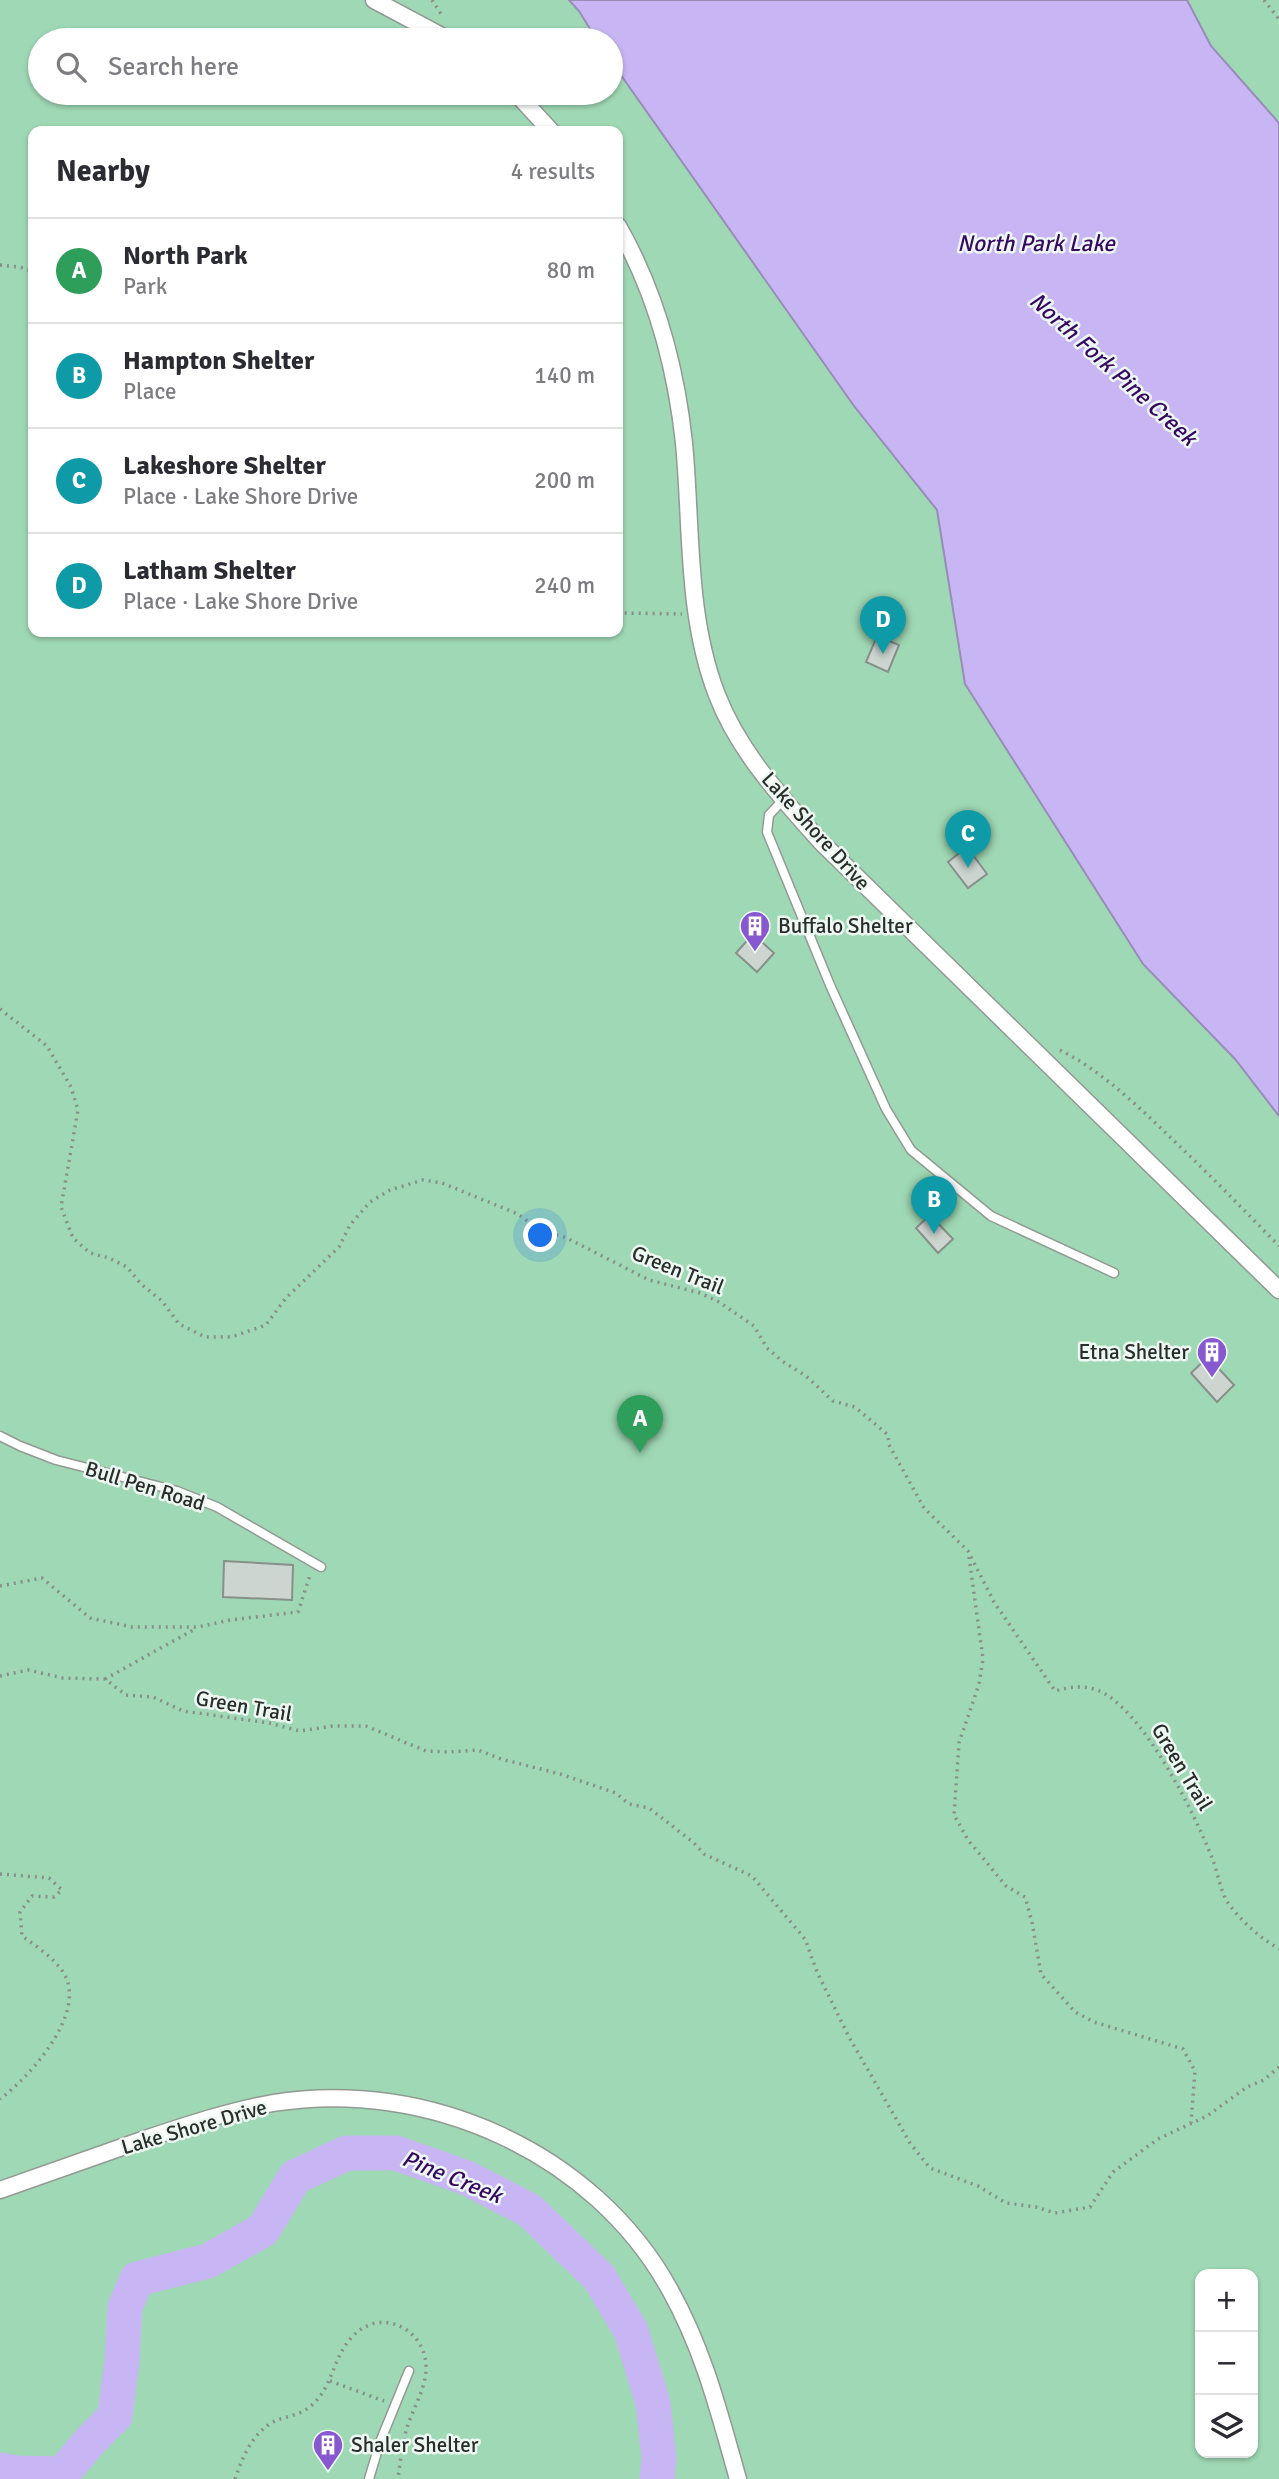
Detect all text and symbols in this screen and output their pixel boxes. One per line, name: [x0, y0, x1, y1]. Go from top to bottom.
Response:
search box: [28, 28, 623, 105]
icon: search: [52, 48, 90, 86]
text: Search here: [108, 51, 239, 83]
text: Nearby: [56, 153, 150, 190]
text: 4 results: [511, 157, 595, 186]
water label: North Park Lake: [957, 229, 1116, 258]
text: North Park: [123, 240, 248, 272]
text: A: [72, 256, 86, 285]
text: 80 m: [547, 256, 595, 285]
text: Park: [123, 272, 167, 301]
water label: North Fork Pine Creek: [1023, 286, 1205, 453]
text: Hampton Shelter: [123, 345, 314, 377]
text: B: [72, 361, 86, 390]
text: 140 m: [534, 361, 595, 390]
text: Place: [123, 377, 177, 406]
text: Lakeshore Shelter: [123, 450, 326, 482]
text: C: [72, 466, 86, 495]
text: 200 m: [534, 466, 595, 495]
text: Place · Lake Shore Drive: [123, 482, 358, 511]
text: Latham Shelter: [123, 555, 296, 587]
text: D: [71, 571, 87, 600]
text: 240 m: [534, 571, 595, 600]
text: Place · Lake Shore Drive: [123, 587, 358, 616]
pin: D: [860, 596, 906, 654]
street label: Lake Shore Drive: [756, 767, 876, 895]
pin: C: [945, 810, 991, 868]
building icon: Buffalo Shelter: [738, 909, 772, 953]
place label: Buffalo Shelter: [778, 913, 913, 939]
pin: B: [911, 1176, 957, 1234]
your location: [523, 1218, 557, 1252]
street label: Green Trail: [628, 1240, 728, 1300]
building icon: Etna Shelter: [1195, 1335, 1229, 1379]
place label: Etna Shelter: [1078, 1339, 1189, 1365]
pin: A: [617, 1395, 663, 1453]
street label: Bull Pen Road: [82, 1455, 208, 1517]
street label: Green Trail: [194, 1685, 294, 1727]
street label: Green Trail: [1146, 1719, 1218, 1815]
street label: Lake Shore Drive: [118, 2094, 270, 2160]
water label: Pine Creek: [398, 2144, 508, 2211]
map controls: [1195, 2269, 1258, 2458]
button: +: [1195, 2269, 1258, 2332]
button: −: [1195, 2332, 1258, 2395]
button: layers: [1195, 2395, 1258, 2458]
building icon: Shaler Shelter: [311, 2428, 345, 2472]
place label: Shaler Shelter: [351, 2432, 479, 2458]

